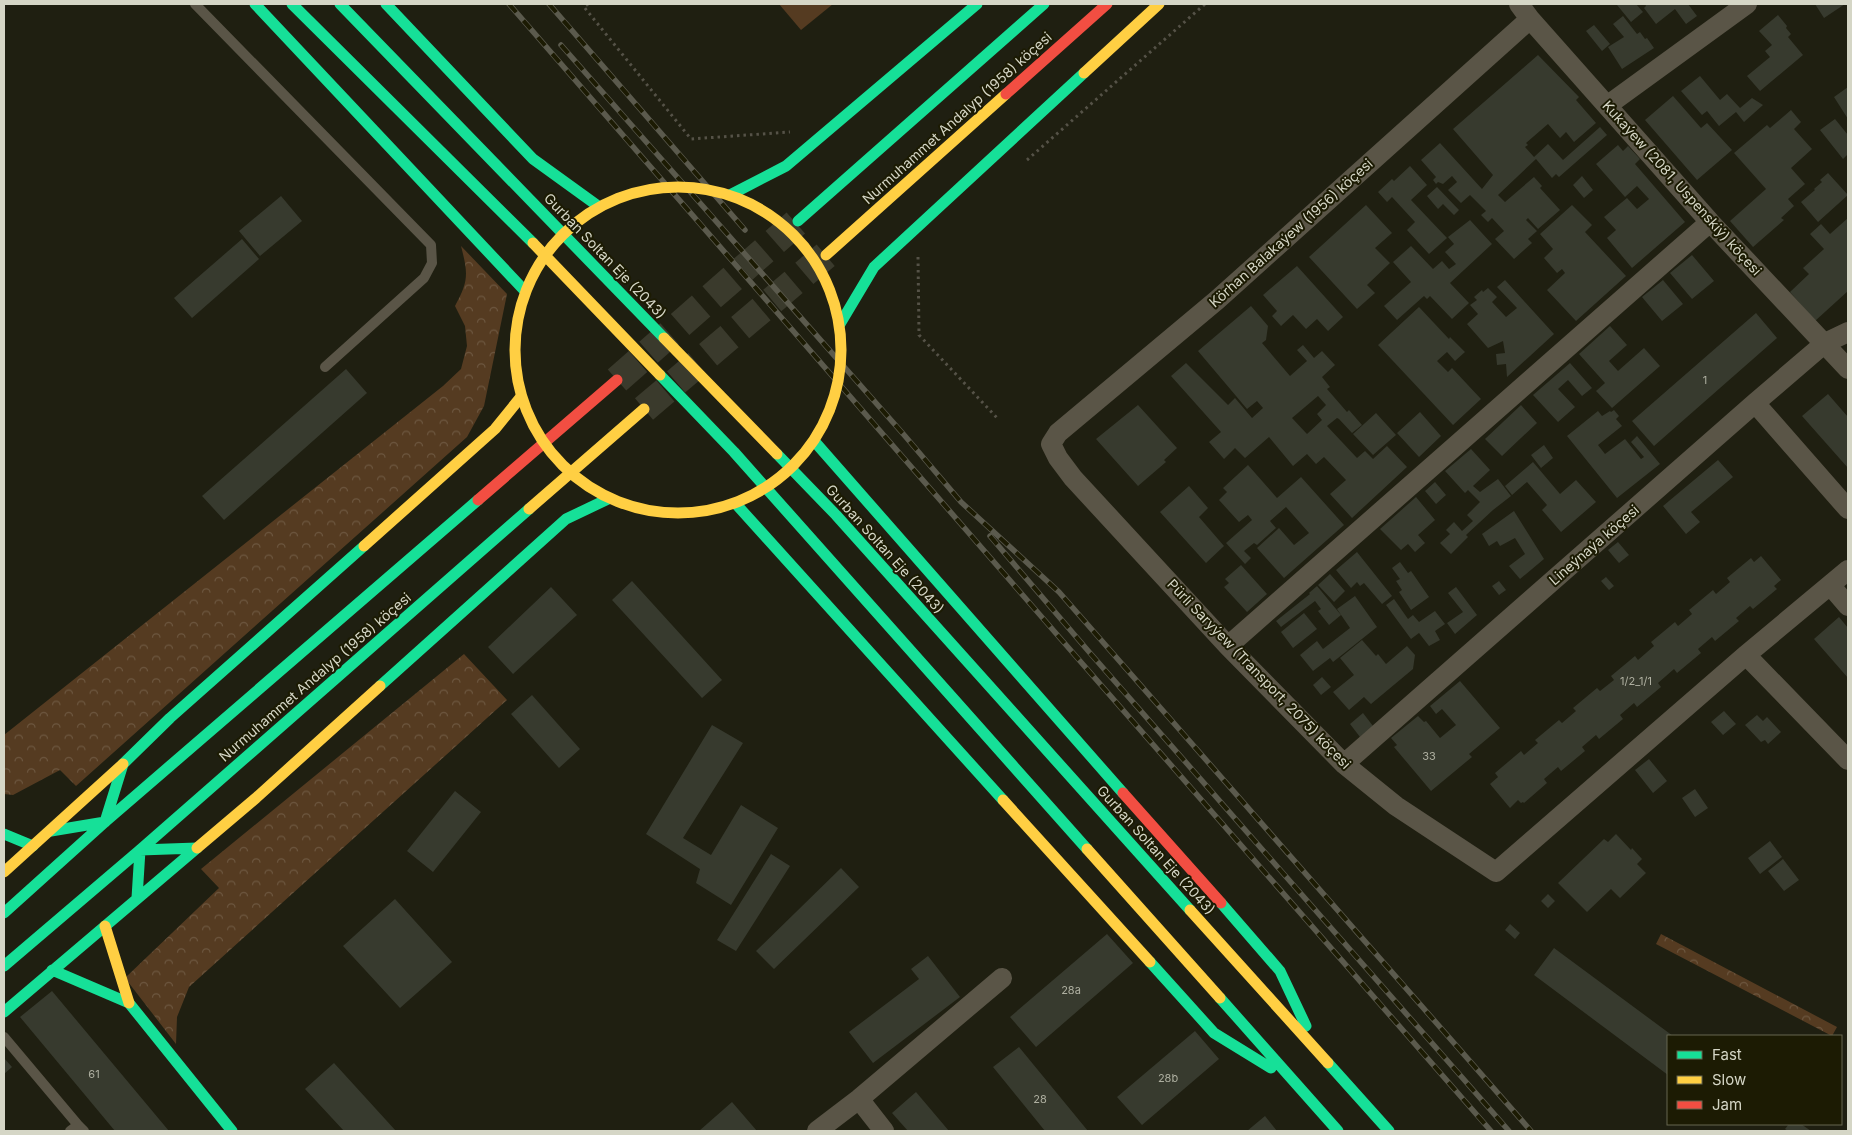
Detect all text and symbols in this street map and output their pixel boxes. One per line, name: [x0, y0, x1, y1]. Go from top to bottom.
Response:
street label: Nurmuhammet Andalyp (1958) köçesi: [859, 28, 1055, 207]
street label: Kukaýew (2081, Uspenskiý) köçesi: [1599, 97, 1765, 279]
street label: Körhan Balakaýew (1956) köçesi: [1205, 155, 1376, 311]
street label: Gurban Soltan Eje (2043): [541, 189, 670, 322]
house number: 1: [1703, 373, 1707, 387]
street label: Gurban Soltan Eje (2043): [823, 481, 948, 617]
street label: Lineýnaýa köçesi: [1545, 501, 1642, 588]
street label: Pürli Saryýew (Transport, 2075) köçesi: [1164, 575, 1355, 772]
street label: Nurmuhammet Andalyp (1958) köçesi: [215, 589, 414, 765]
house number: 1/2_1/1: [1620, 674, 1652, 688]
house number: 33: [1422, 749, 1436, 763]
street label: Gurban Soltan Eje (2043): [1094, 782, 1219, 918]
house number: 28a: [1061, 983, 1081, 997]
legend: [1667, 1035, 1842, 1125]
text: Fast: [1712, 1045, 1742, 1064]
house number: 61: [88, 1067, 100, 1081]
text: Slow: [1712, 1070, 1746, 1089]
house number: 28b: [1158, 1071, 1178, 1085]
house number: 28: [1033, 1092, 1047, 1106]
text: Jam: [1712, 1095, 1742, 1114]

